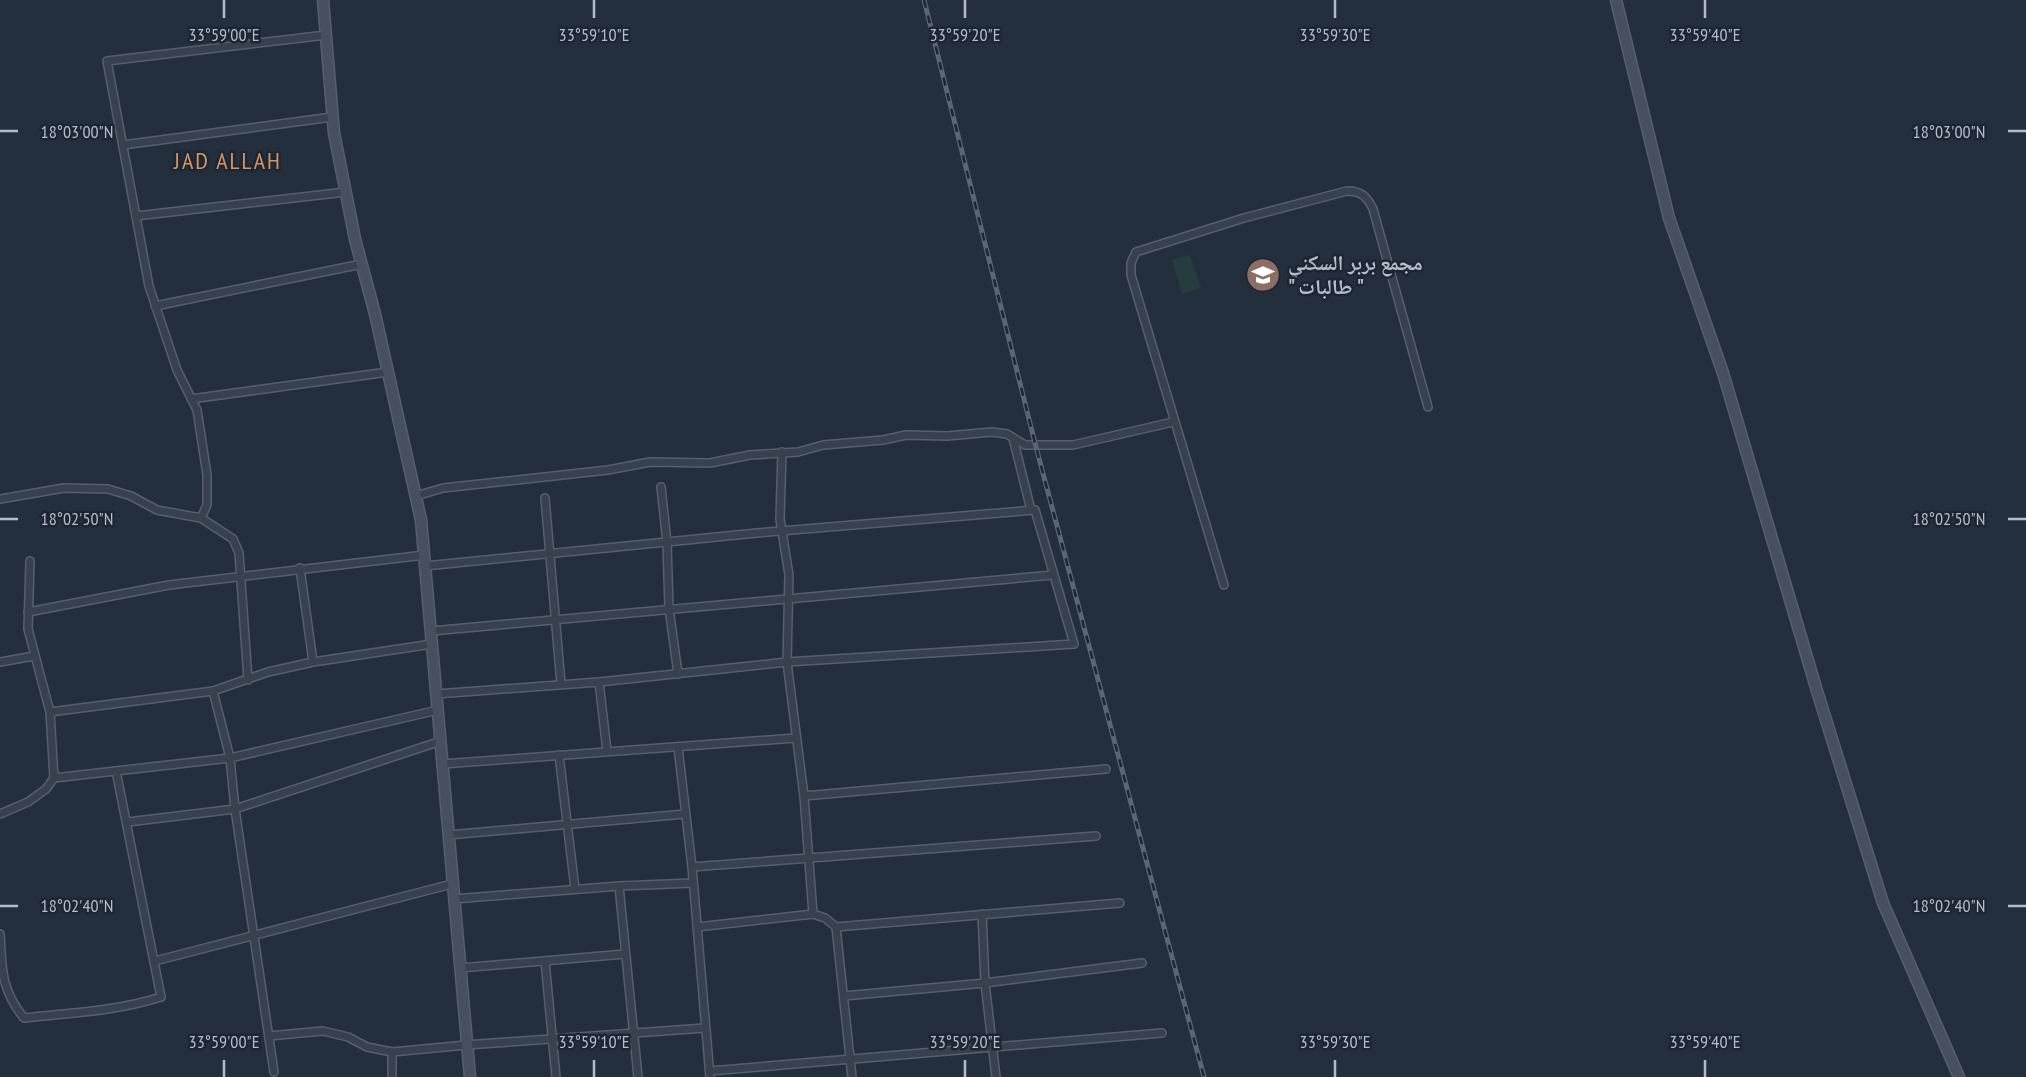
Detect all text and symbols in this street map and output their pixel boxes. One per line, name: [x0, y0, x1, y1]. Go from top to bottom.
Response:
text: 33°59'00"E: [189, 23, 259, 46]
text: 33°59'10"E: [559, 23, 629, 46]
text: 33°59'20"E: [930, 23, 1000, 46]
text: 33°59'30"E: [1300, 23, 1370, 46]
text: 33°59'40"E: [1670, 23, 1740, 46]
text: 18°03'00"N: [41, 120, 113, 143]
text: 18°03'00"N: [1913, 120, 1985, 143]
district label: JAD ALLAH: [173, 145, 282, 176]
place label: مجمع بربر السكني " طالبات ": [1288, 249, 1423, 300]
school or university icon: مجمع بربر السكني " طالبات ": [1244, 256, 1282, 294]
text: 18°02'50"N: [41, 507, 113, 530]
text: 18°02'50"N: [1913, 507, 1985, 530]
text: 18°02'40"N: [41, 894, 113, 917]
text: 18°02'40"N: [1913, 894, 1985, 917]
text: 33°59'00"E: [189, 1030, 259, 1053]
text: 33°59'10"E: [559, 1030, 629, 1053]
text: 33°59'20"E: [930, 1030, 1000, 1053]
text: 33°59'30"E: [1300, 1030, 1370, 1053]
text: 33°59'40"E: [1670, 1030, 1740, 1053]

